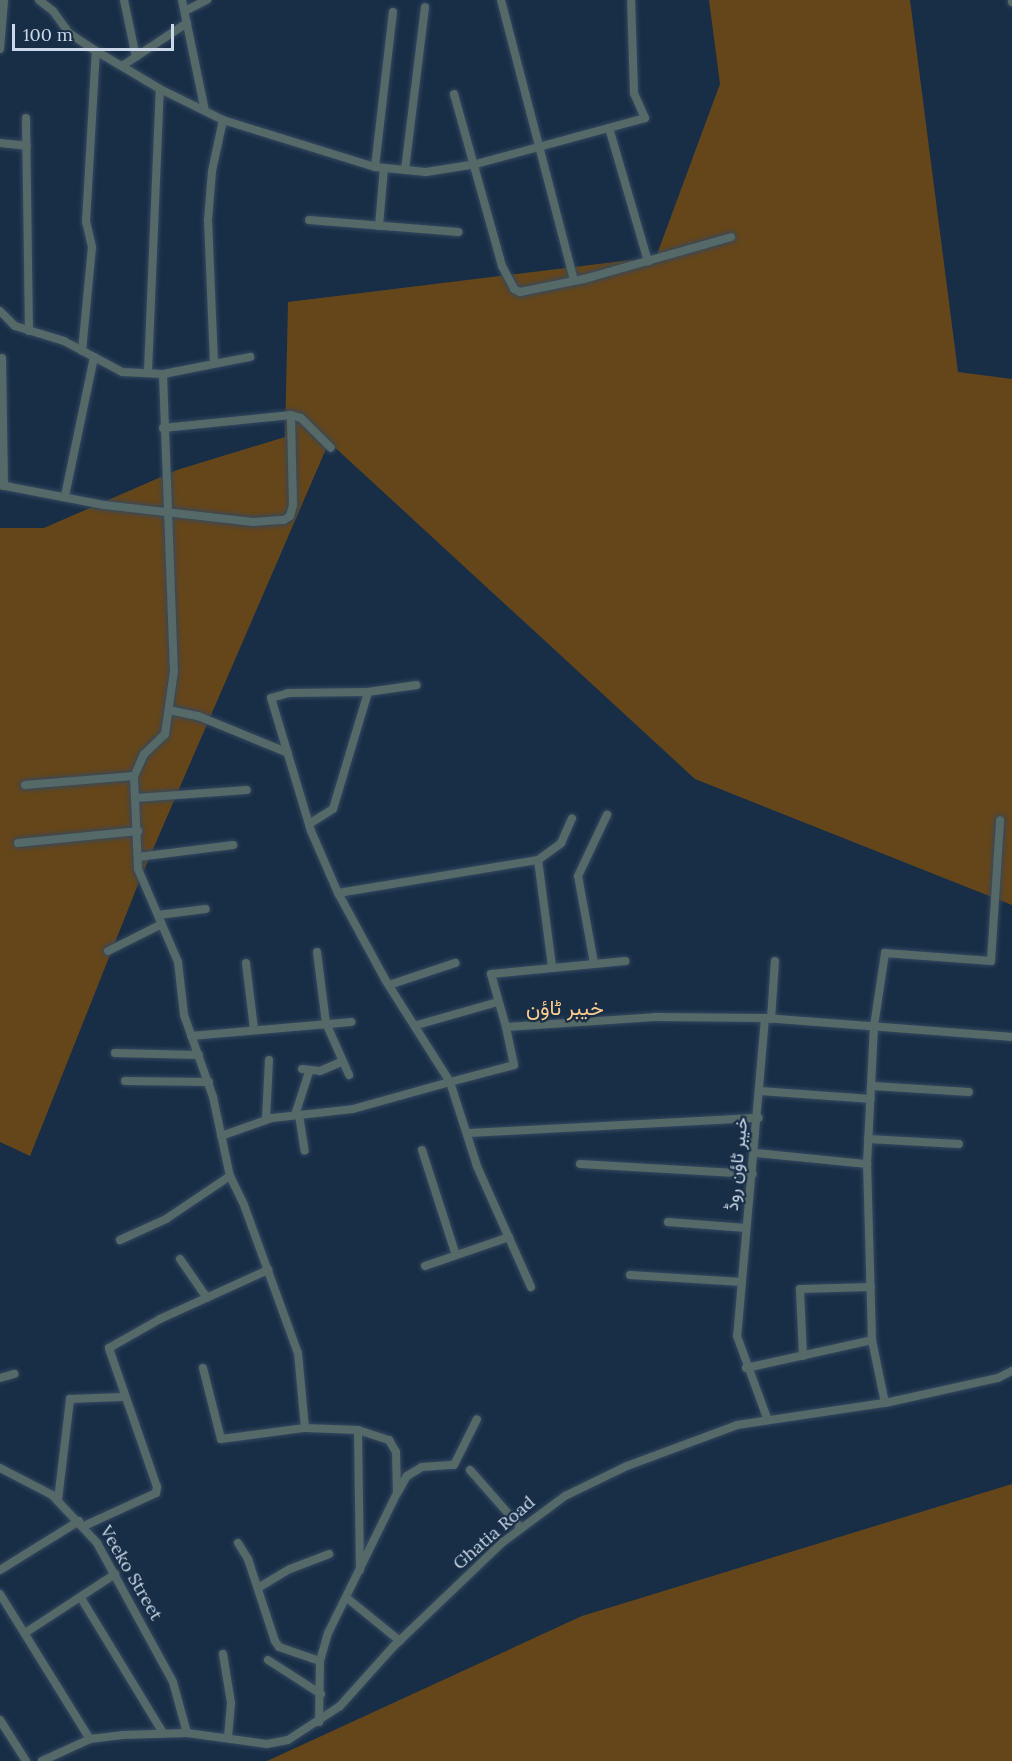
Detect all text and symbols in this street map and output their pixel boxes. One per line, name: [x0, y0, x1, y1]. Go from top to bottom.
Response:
scale bar: [15, 12, 177, 50]
text: 100 m: [23, 23, 73, 46]
district label: خیبر ٹاؤن: [526, 995, 604, 1021]
street label: خیبر ٹاؤن روڈ: [721, 1116, 753, 1212]
street label: Ghatia Road: [449, 1492, 539, 1574]
street label: Veeko Street: [95, 1522, 167, 1624]

